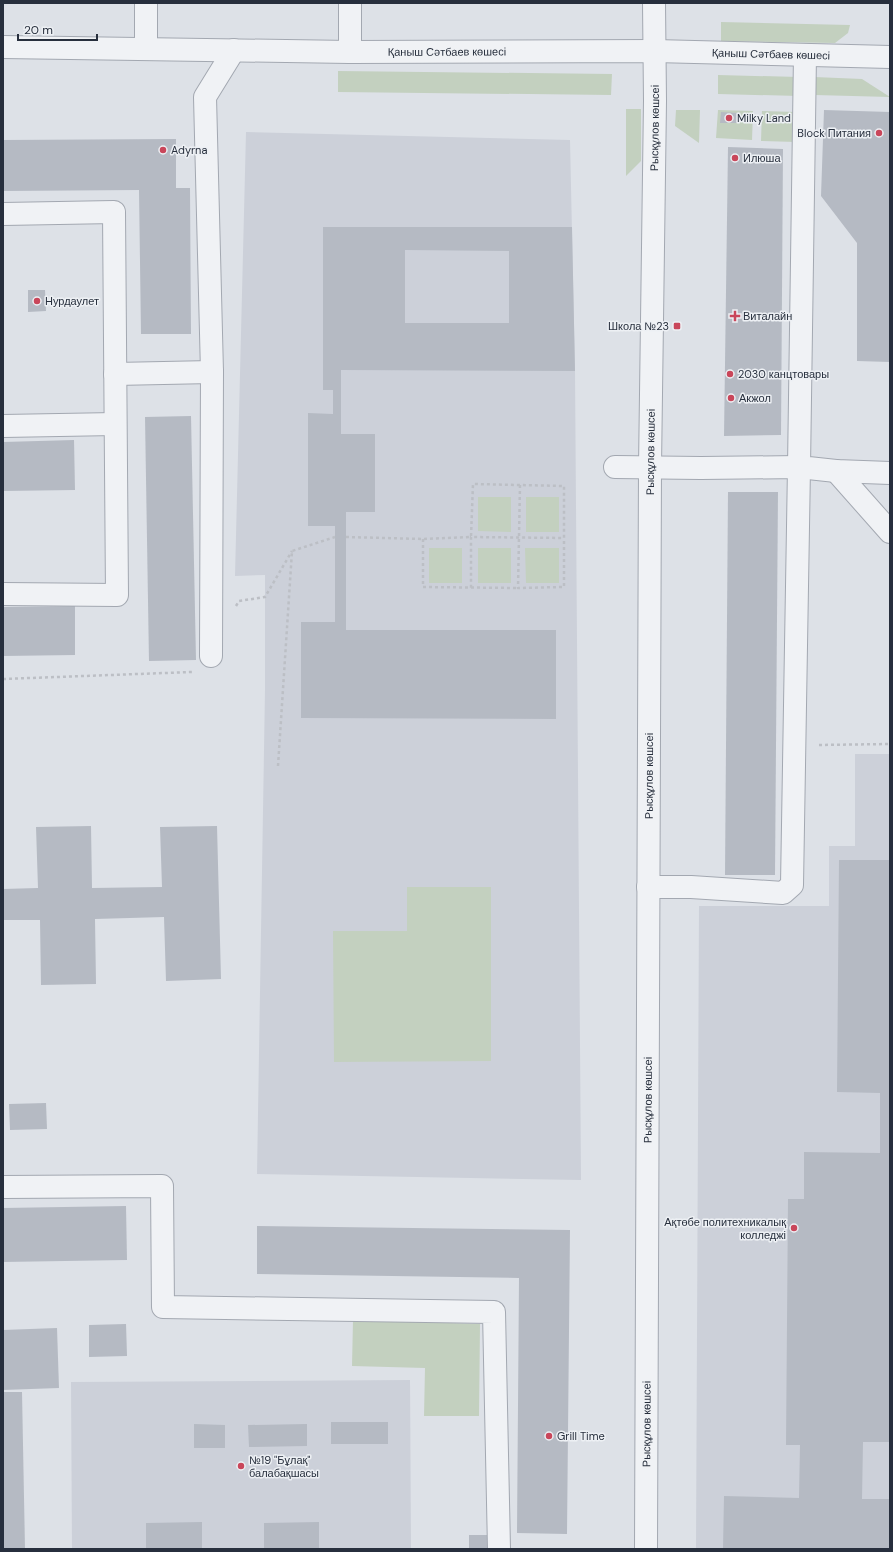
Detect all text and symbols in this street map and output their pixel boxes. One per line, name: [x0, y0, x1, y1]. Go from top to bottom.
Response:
scale bar: [18, 16, 97, 42]
text: 20 m: [24, 22, 53, 38]
street label: Қаныш Сәтбаев көшесі: [388, 44, 506, 59]
street label: Қаныш Сәтбаев көшесі: [712, 45, 830, 62]
street label: Рысқұлов көшсеі: [647, 85, 662, 171]
place label: Milky Land: [737, 111, 791, 125]
marker: Milky Land: [724, 113, 734, 123]
place label: Block Питания: [797, 126, 871, 140]
marker: Block Питания: [874, 128, 884, 138]
place label: Adyrna: [171, 143, 207, 157]
marker: Adyrna: [158, 145, 168, 155]
place label: Илюша: [743, 151, 781, 165]
marker: Илюша: [730, 153, 740, 163]
place label: Нурдаулет: [45, 294, 99, 308]
marker: Нурдаулет: [32, 296, 42, 306]
place label: Виталайн: [743, 309, 792, 323]
marker: Виталайн: [730, 311, 740, 321]
place label: Школа №23: [608, 319, 669, 333]
marker: Школа №23: [672, 321, 682, 331]
place label: 2030 канцтовары: [738, 367, 829, 381]
marker: 2030 канцтовары: [725, 369, 735, 379]
place label: Акжол: [739, 391, 771, 405]
marker: Акжол: [726, 393, 736, 403]
street label: Рысқұлов көшсеі: [643, 409, 658, 495]
street label: Рысқұлов көшсеі: [642, 733, 656, 819]
street label: Рысқұлов көшсеі: [641, 1057, 655, 1143]
place label: Ақтөбе политехникалық колледжі: [664, 1215, 786, 1242]
marker: Ақтөбе политехникалық колледжі: [789, 1223, 799, 1233]
street label: Рысқұлов көшсеі: [639, 1381, 654, 1467]
place label: Grill Time: [557, 1429, 605, 1443]
marker: Grill Time: [544, 1431, 554, 1441]
place label: №19 "Бұлақ" балабақшасы: [249, 1453, 319, 1480]
marker: №19 "Бұлақ" балабақшасы: [236, 1461, 246, 1471]

